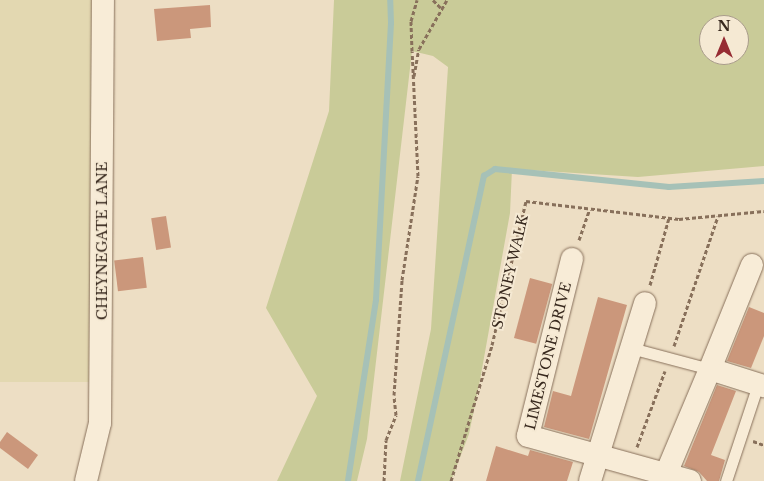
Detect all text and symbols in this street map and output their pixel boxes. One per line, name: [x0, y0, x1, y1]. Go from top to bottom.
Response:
north arrow: [699, 15, 749, 65]
text: N: [717, 17, 731, 35]
street label: CHEYNEGATE LANE: [94, 162, 110, 320]
street label: STONEY WALK: [489, 213, 531, 331]
street label: LIMESTONE DRIVE: [522, 280, 574, 432]

